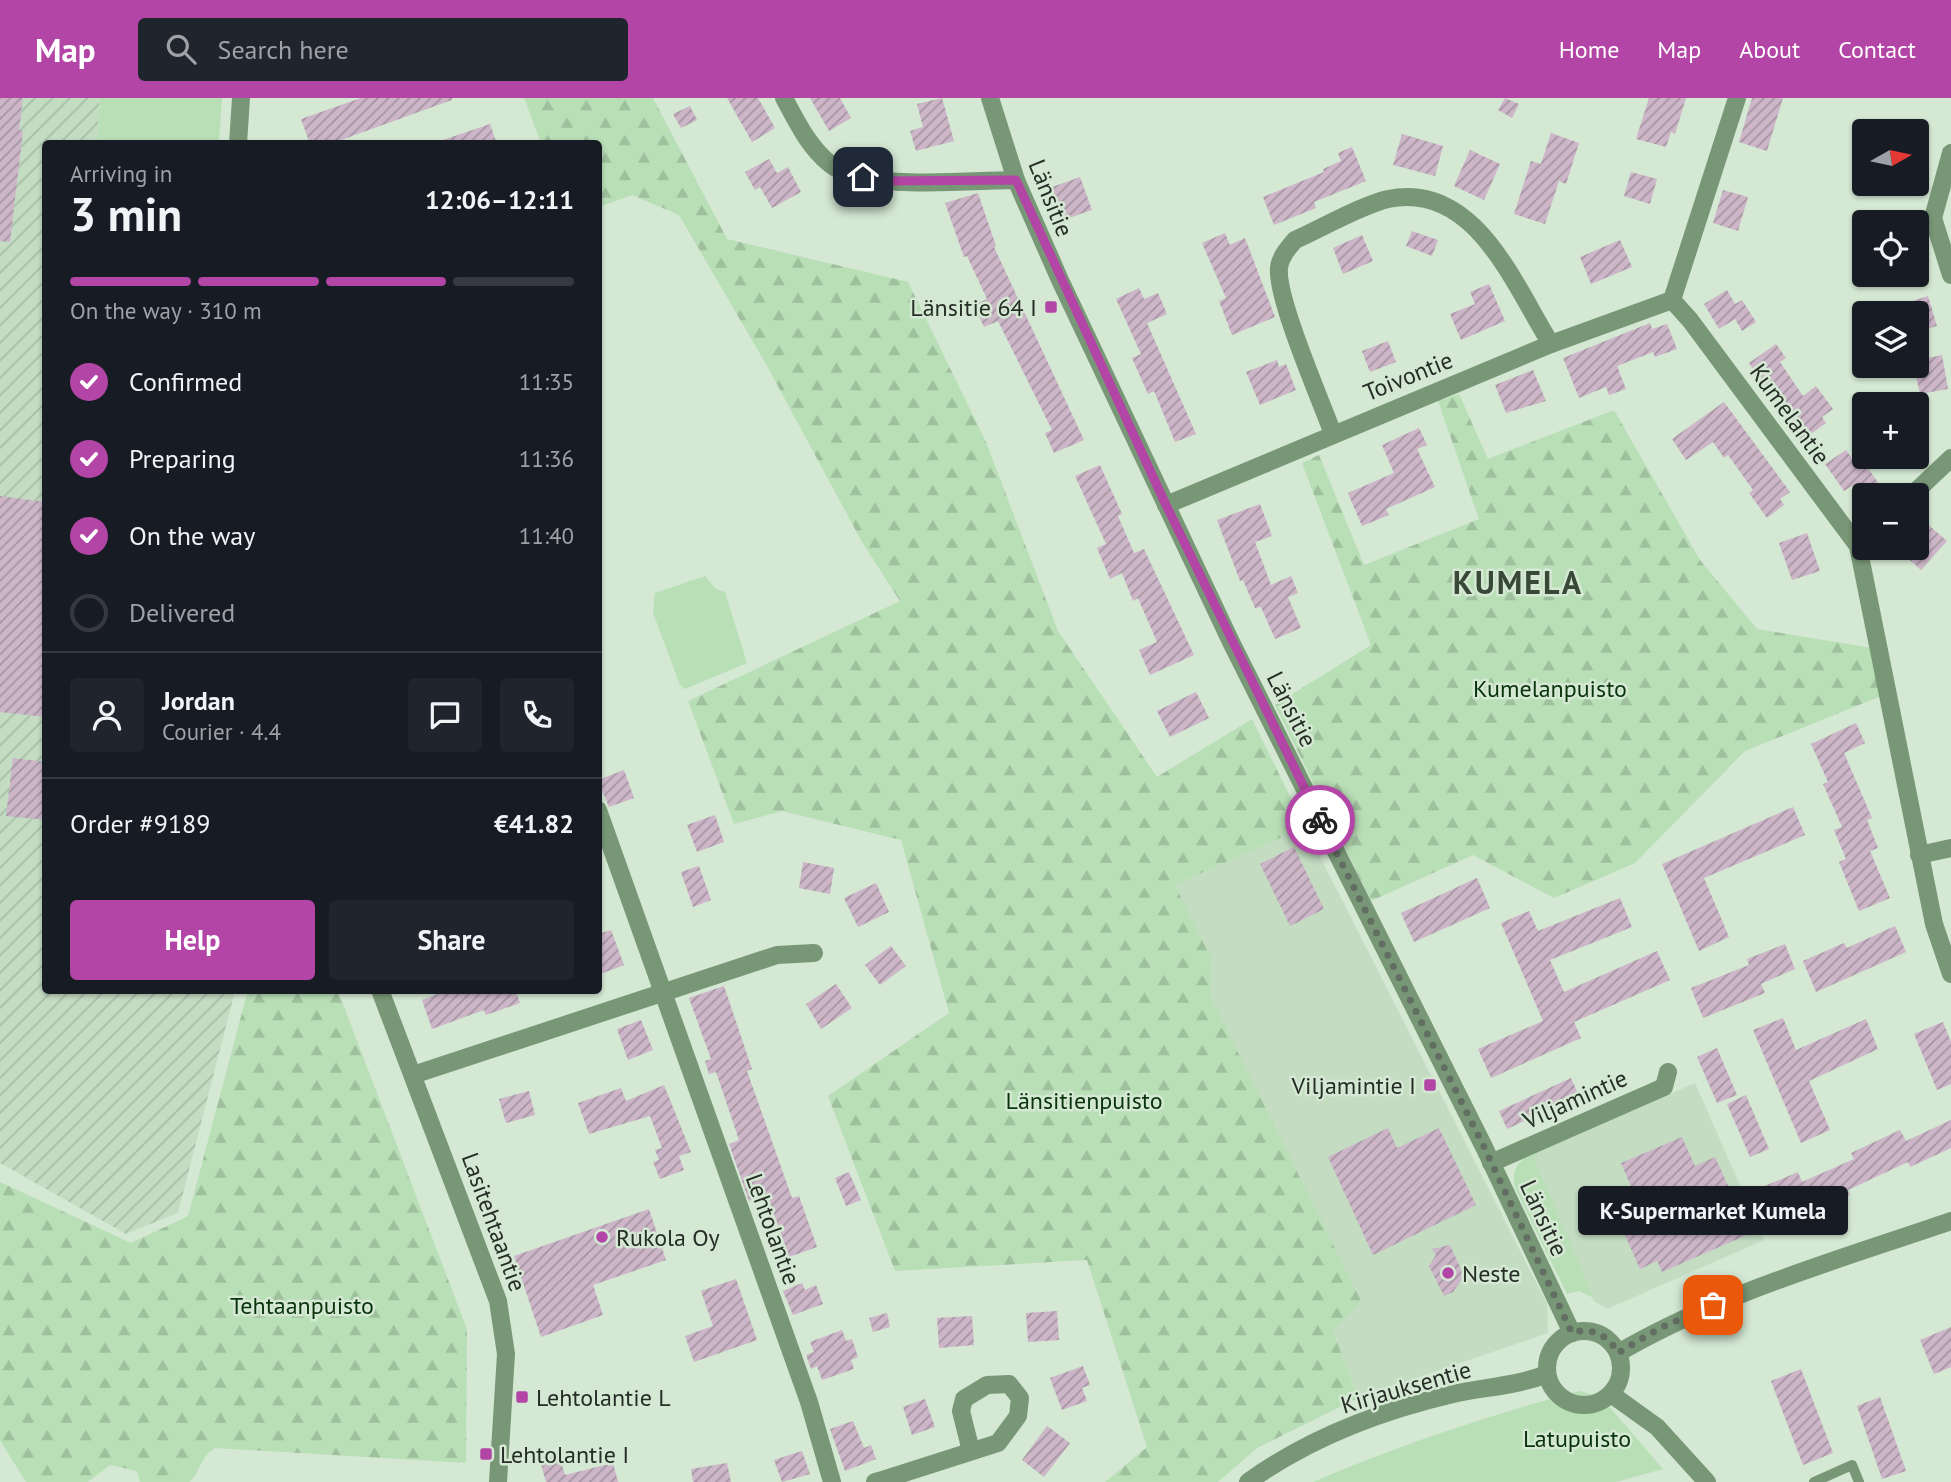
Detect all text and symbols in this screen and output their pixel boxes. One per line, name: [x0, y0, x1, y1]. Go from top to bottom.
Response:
search box: [138, 18, 628, 81]
text: Map: [35, 28, 96, 71]
icon: search: [162, 30, 200, 68]
text: Search here: [218, 33, 349, 66]
text: Home: [1559, 34, 1619, 65]
text: Map: [1657, 34, 1701, 65]
text: About: [1739, 34, 1800, 65]
text: Contact: [1838, 34, 1916, 65]
north arrow: [1852, 119, 1928, 196]
map controls: [1852, 119, 1929, 560]
pin: [833, 147, 893, 207]
street label: Länsitie: [1022, 155, 1080, 241]
icon: home: [844, 158, 882, 196]
text: Arriving in: [70, 159, 172, 188]
text: 12:06–12:11: [425, 183, 574, 216]
text: 3 min: [70, 184, 182, 244]
button: locate: [1852, 210, 1929, 287]
place label: Länsitie 64 I: [910, 292, 1037, 323]
text: On the way · 310 m: [70, 296, 262, 325]
marker: Länsitie 64 I: [1043, 299, 1059, 315]
button: layers: [1852, 301, 1929, 378]
street label: Toivontie: [1359, 344, 1457, 408]
street label: Kumelantie: [1743, 357, 1837, 471]
icon: check: [70, 363, 108, 401]
text: Confirmed: [129, 365, 242, 398]
text: 11:35: [519, 367, 574, 396]
button: +: [1852, 392, 1929, 469]
icon: check: [70, 440, 108, 478]
text: Preparing: [129, 442, 236, 475]
text: 11:36: [519, 444, 574, 473]
button: −: [1852, 483, 1929, 560]
icon: check: [70, 517, 108, 555]
text: On the way: [129, 519, 255, 552]
text: 11:40: [519, 521, 574, 550]
district label: KUMELA: [1453, 561, 1583, 603]
text: Delivered: [129, 596, 235, 629]
street label: Länsitie: [1260, 666, 1324, 752]
park label: Kumelanpuisto: [1473, 673, 1627, 704]
button: person: [70, 678, 144, 752]
button: chat: [408, 678, 482, 752]
button: phone: [500, 678, 574, 752]
text: Jordan: [162, 684, 235, 717]
text: Courier · 4.4: [162, 717, 281, 746]
courier: [1285, 785, 1355, 855]
icon: bike: [1301, 801, 1339, 839]
text: Order #9189: [70, 807, 210, 840]
text: €41.82: [494, 807, 574, 840]
button: Help: [70, 900, 315, 980]
button: Share: [329, 900, 574, 980]
street label: Viljamintie: [1517, 1062, 1632, 1136]
place label: Viljamintie I: [1290, 1070, 1416, 1101]
marker: Viljamintie I: [1422, 1077, 1438, 1093]
park label: Länsitienpuisto: [1005, 1085, 1163, 1116]
street label: Lasitehtaantie: [455, 1148, 533, 1296]
street label: Lehtolantie: [739, 1169, 807, 1289]
street label: Länsitie: [1513, 1175, 1575, 1261]
callout: K-Supermarket Kumela: [1578, 1186, 1848, 1235]
text: K-Supermarket Kumela: [1600, 1196, 1826, 1225]
place label: Rukola Oy: [616, 1222, 720, 1253]
marker: Rukola Oy: [594, 1229, 610, 1245]
place label: Neste: [1462, 1258, 1521, 1289]
marker: Neste: [1440, 1265, 1456, 1281]
pin: [1683, 1275, 1743, 1335]
icon: bag: [1694, 1286, 1732, 1324]
park label: Tehtaanpuisto: [230, 1290, 374, 1321]
street label: Kirjauksentie: [1337, 1354, 1475, 1420]
place label: Lehtolantie L: [536, 1382, 671, 1413]
marker: Lehtolantie L: [514, 1389, 530, 1405]
park label: Latupuisto: [1523, 1423, 1631, 1454]
place label: Lehtolantie I: [500, 1439, 629, 1470]
marker: Lehtolantie I: [478, 1446, 494, 1462]

